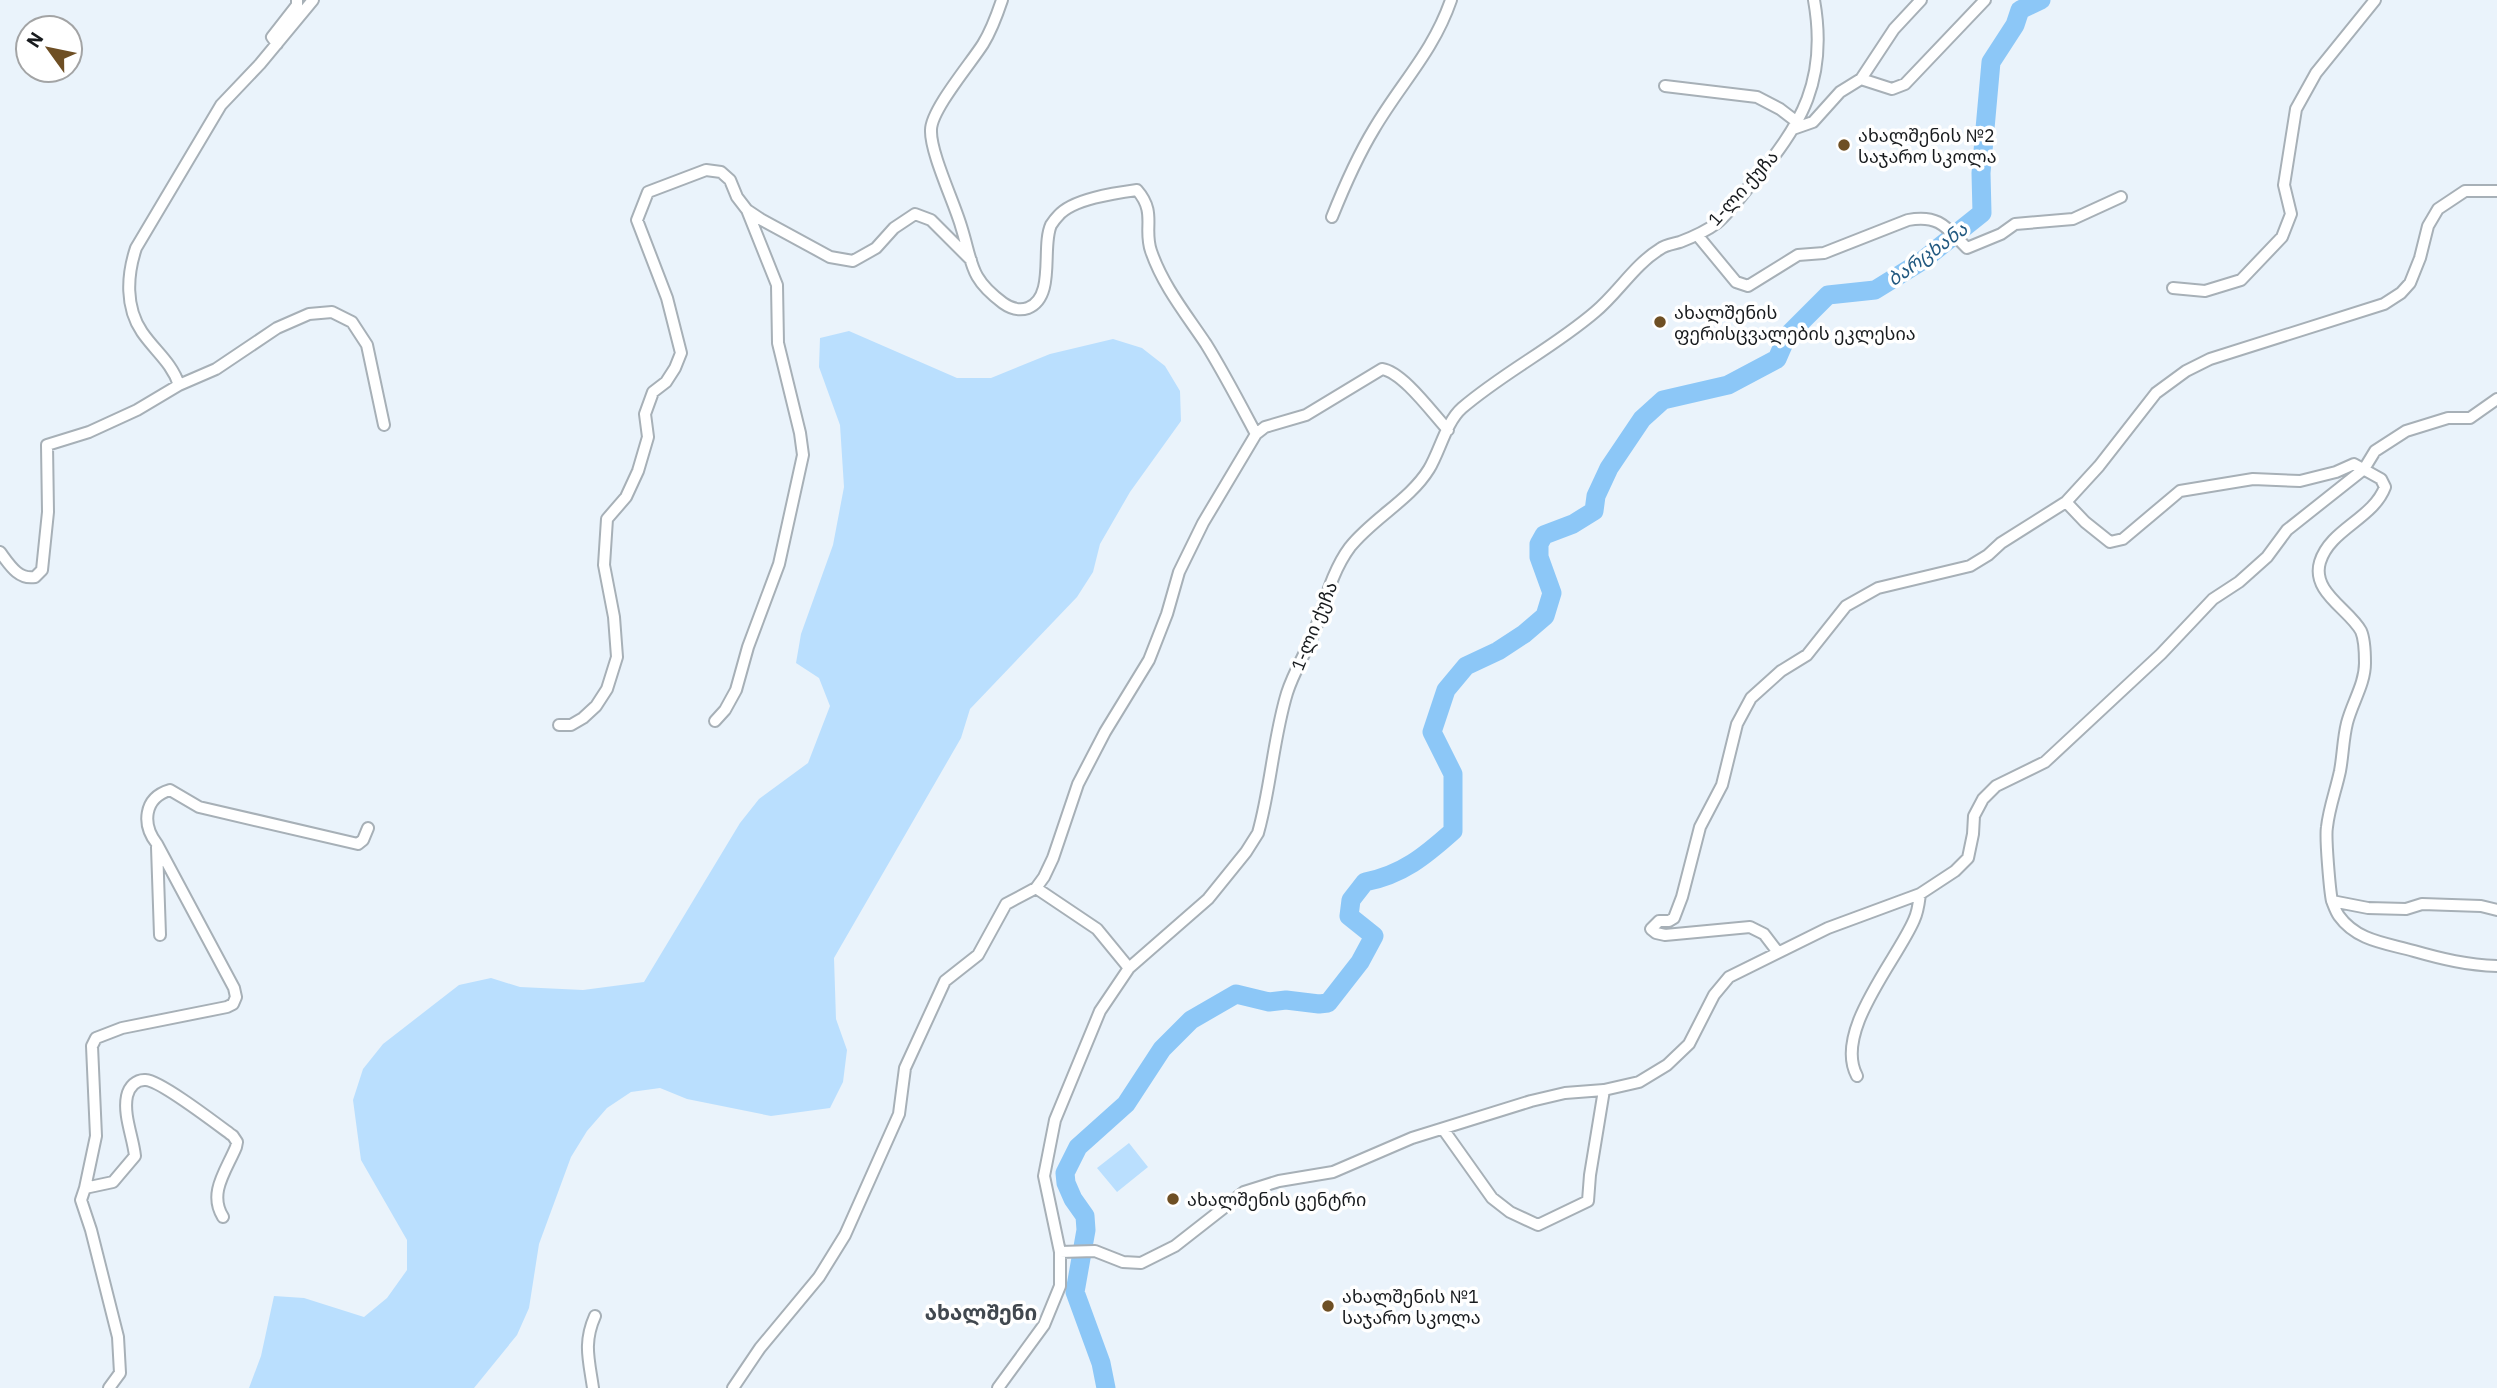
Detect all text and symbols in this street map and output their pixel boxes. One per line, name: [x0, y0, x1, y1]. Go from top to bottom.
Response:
north arrow: [14, 14, 84, 84]
text: N: [21, 27, 49, 52]
place label: ახალშენის №2 საჯარო სკოლა: [1858, 124, 1997, 168]
marker: ახალშენის №2 საჯარო სკოლა: [1836, 137, 1852, 153]
street label: 1-ლი ქუჩა: [1703, 145, 1783, 231]
water label: ბარცხანა: [1882, 217, 1972, 291]
place label: ახალშენის ფერისცვალების ეკლესია: [1674, 301, 1916, 345]
marker: ახალშენის ფერისცვალების ეკლესია: [1652, 314, 1668, 330]
street label: 1-ლი ქუჩა: [1286, 578, 1342, 674]
place label: ახალშენის ცენტრი: [1187, 1188, 1366, 1211]
marker: ახალშენის ცენტრი: [1165, 1191, 1181, 1207]
place label: ახალშენის №1 საჯარო სკოლა: [1342, 1285, 1481, 1329]
district label: ახალშენი: [925, 1298, 1037, 1326]
marker: ახალშენის №1 საჯარო სკოლა: [1320, 1298, 1336, 1314]

